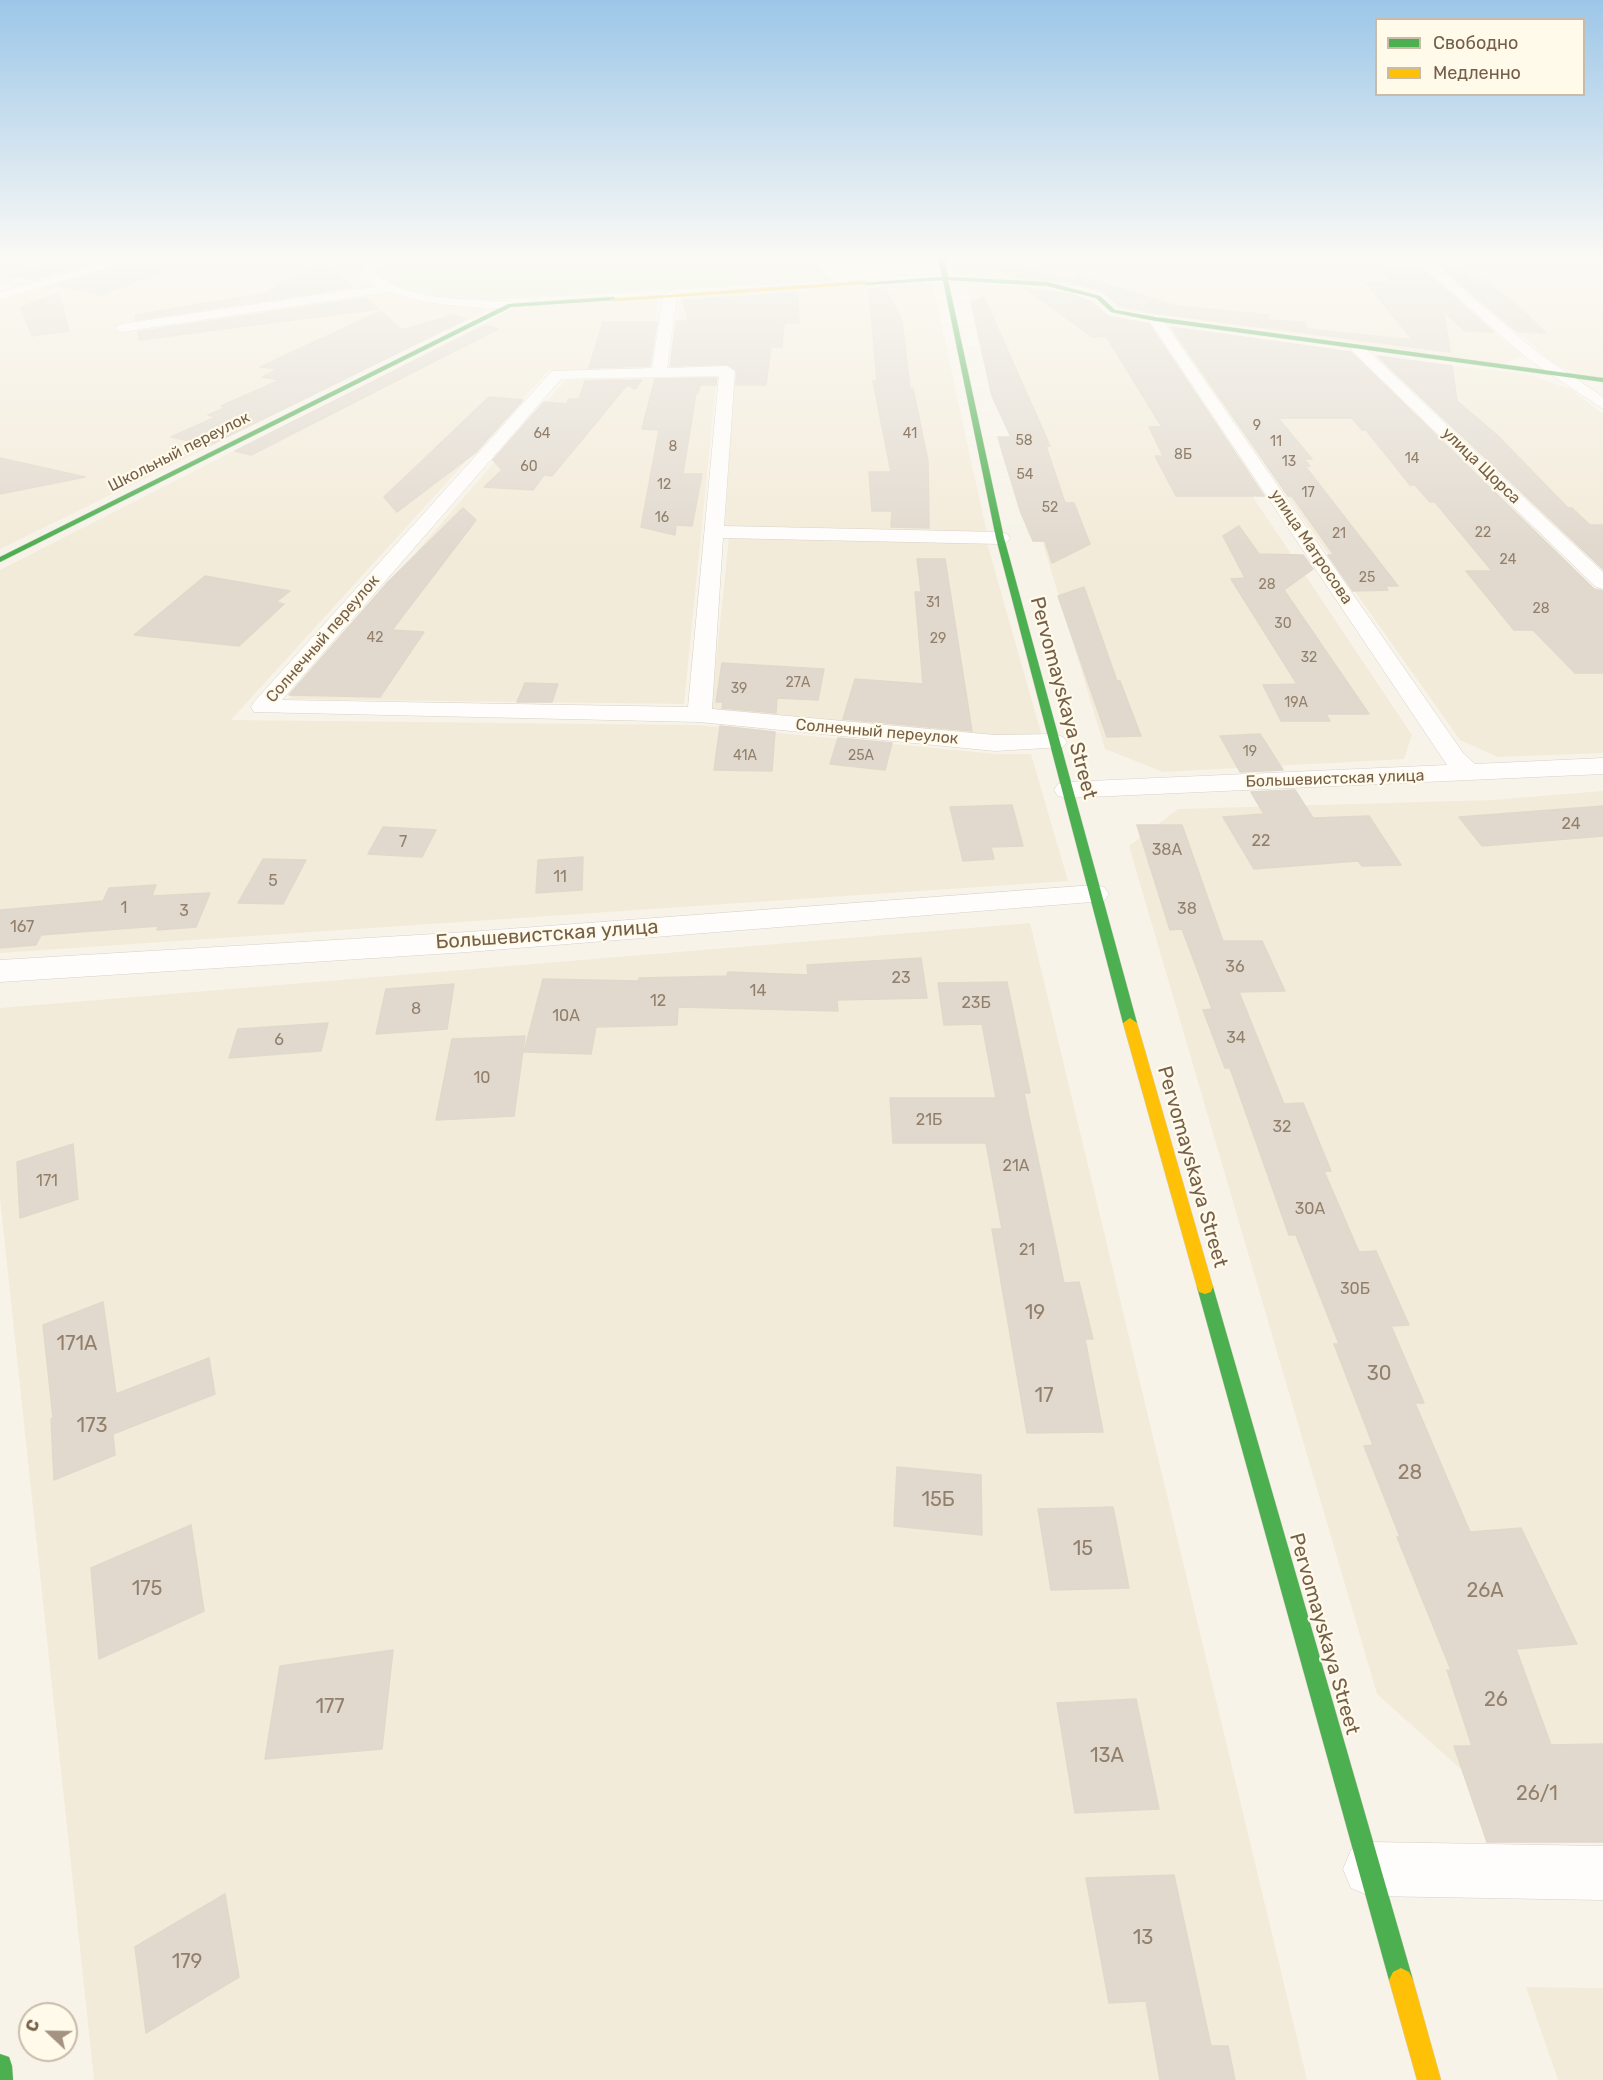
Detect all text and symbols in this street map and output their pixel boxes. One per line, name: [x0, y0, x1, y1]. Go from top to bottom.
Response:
legend: [1375, 18, 1585, 96]
text: Свободно: [1433, 32, 1518, 54]
text: Медленно: [1433, 62, 1521, 84]
street label: Школьный переулок: [105, 408, 253, 496]
house number: 9: [1253, 418, 1261, 434]
street label: улица Щорса: [1438, 424, 1524, 508]
house number: 64: [533, 426, 551, 442]
house number: 41: [903, 426, 917, 442]
house number: 58: [1015, 433, 1033, 449]
house number: 11: [1270, 434, 1282, 450]
house number: 8: [669, 439, 677, 455]
house number: 8Б: [1174, 447, 1192, 463]
house number: 14: [1405, 451, 1419, 467]
house number: 13: [1282, 454, 1296, 470]
house number: 60: [520, 459, 538, 475]
house number: 54: [1016, 467, 1034, 483]
house number: 12: [657, 477, 671, 493]
house number: 17: [1301, 485, 1315, 501]
street label: улица Матросова: [1266, 486, 1356, 608]
house number: 52: [1042, 500, 1058, 516]
house number: 16: [655, 510, 669, 526]
house number: 22: [1475, 525, 1491, 541]
house number: 21: [1332, 526, 1346, 542]
house number: 24: [1500, 552, 1516, 568]
house number: 25: [1359, 570, 1375, 586]
street label: Солнечный переулок: [262, 571, 384, 707]
house number: 28: [1258, 577, 1276, 593]
street label: Pervomayskaya Street: [1024, 594, 1102, 802]
house number: 31: [926, 595, 940, 611]
house number: 28: [1532, 601, 1550, 617]
house number: 30: [1274, 616, 1292, 632]
house number: 42: [367, 630, 383, 646]
house number: 29: [930, 631, 946, 647]
house number: 32: [1301, 650, 1317, 666]
house number: 27А: [786, 675, 810, 691]
house number: 39: [731, 681, 747, 697]
house number: 19А: [1284, 695, 1308, 711]
street label: Солнечный переулок: [795, 715, 959, 749]
house number: 19: [1243, 744, 1257, 760]
house number: 41А: [733, 748, 757, 764]
house number: 25А: [848, 748, 874, 764]
street label: Большевистская улица: [1245, 766, 1425, 792]
house number: 24: [1561, 814, 1581, 834]
house number: 22: [1252, 831, 1270, 851]
house number: 7: [399, 832, 407, 852]
house number: 38А: [1152, 840, 1182, 860]
house number: 11: [553, 867, 567, 887]
house number: 5: [268, 871, 278, 891]
house number: 1: [121, 898, 127, 918]
house number: 38: [1177, 899, 1197, 919]
house number: 3: [179, 901, 189, 921]
street label: Большевистская улица: [435, 915, 659, 955]
house number: 167: [10, 917, 34, 937]
house number: 36: [1225, 957, 1245, 977]
house number: 23: [891, 968, 911, 988]
house number: 14: [750, 981, 766, 1001]
house number: 12: [650, 991, 666, 1011]
house number: 23Б: [961, 993, 991, 1013]
house number: 8: [411, 999, 421, 1019]
house number: 10А: [552, 1006, 580, 1026]
house number: 34: [1226, 1028, 1246, 1048]
house number: 6: [274, 1030, 284, 1050]
street label: Pervomayskaya Street: [1152, 1063, 1232, 1271]
house number: 10: [473, 1068, 491, 1088]
house number: 21Б: [916, 1110, 942, 1130]
house number: 32: [1272, 1117, 1292, 1137]
house number: 21А: [1003, 1156, 1029, 1176]
house number: 171: [36, 1171, 58, 1191]
house number: 30А: [1295, 1199, 1325, 1219]
house number: 21: [1019, 1240, 1035, 1260]
house number: 30Б: [1340, 1279, 1370, 1299]
house number: 19: [1025, 1301, 1045, 1325]
house number: 171А: [57, 1332, 97, 1356]
house number: 30: [1367, 1362, 1391, 1386]
house number: 17: [1035, 1384, 1053, 1408]
house number: 173: [77, 1414, 107, 1438]
house number: 28: [1398, 1461, 1422, 1485]
house number: 15Б: [921, 1488, 955, 1512]
street label: Pervomayskaya Street: [1284, 1530, 1364, 1738]
house number: 15: [1073, 1537, 1093, 1561]
house number: 175: [132, 1577, 162, 1601]
house number: 26А: [1466, 1579, 1504, 1603]
house number: 26: [1484, 1688, 1508, 1712]
house number: 177: [315, 1695, 345, 1719]
house number: 13А: [1090, 1744, 1124, 1768]
house number: 26/1: [1516, 1782, 1558, 1806]
house number: 13: [1133, 1926, 1153, 1950]
house number: 179: [172, 1950, 202, 1974]
north arrow: [18, 2002, 78, 2062]
text: С: [22, 2017, 44, 2035]

